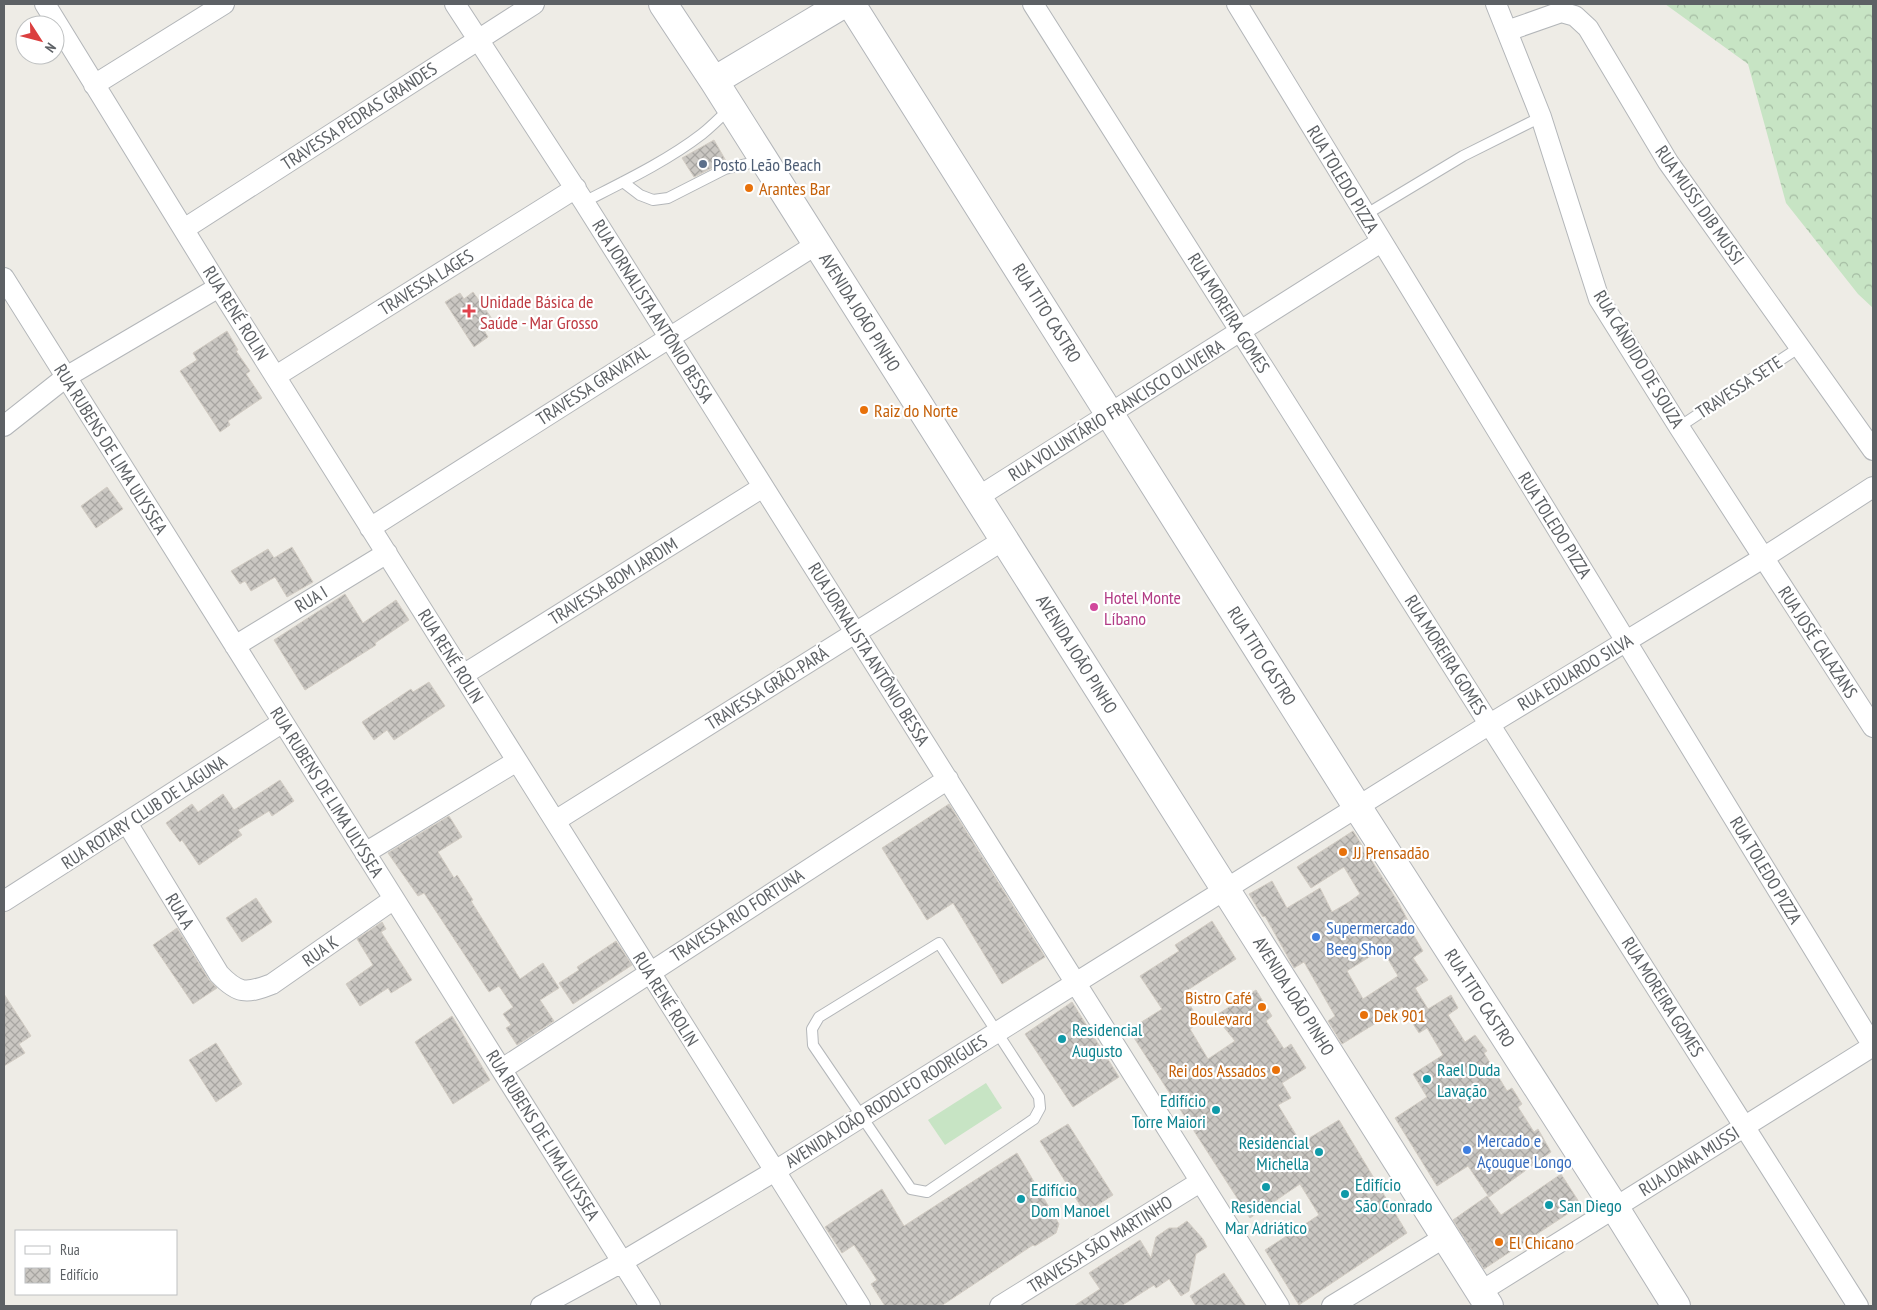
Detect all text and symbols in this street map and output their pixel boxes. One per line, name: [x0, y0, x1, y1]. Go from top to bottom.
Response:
north arrow: [15, 15, 65, 65]
text: N: [41, 39, 60, 56]
street label: TRAVESSA PEDRAS GRANDES: [277, 57, 441, 175]
street label: RUA TOLEDO PIZZA: [1302, 121, 1384, 237]
street label: RUA MUSSI DIB MUSSI: [1650, 141, 1750, 269]
place label: Posto Leão Beach: [713, 153, 821, 176]
marker: Posto Leão Beach: [697, 158, 709, 170]
place label: Arantes Bar: [759, 177, 830, 200]
marker: Arantes Bar: [743, 182, 755, 194]
street label: RUA JORNALISTA ANTÔNIO BESSA: [587, 215, 719, 407]
street label: TRAVESSA LAGES: [374, 244, 478, 320]
street label: AVENIDA JOÃO PINHO: [814, 248, 906, 376]
street label: RUA MOREIRA GOMES: [1183, 249, 1275, 378]
street label: RUA TITO CASTRO: [1007, 259, 1087, 367]
street label: RUA RENÉ ROLIN: [198, 262, 274, 364]
street label: RUA CÂNDIDO DE SOUZA: [1589, 286, 1689, 432]
place label: Unidade Básica de Saúde - Mar Grosso: [480, 290, 599, 334]
marker: Unidade Básica de Saúde - Mar Grosso: [462, 304, 476, 318]
street label: RUA VOLUNTÁRIO FRANCISCO OLIVEIRA: [1004, 334, 1228, 486]
street label: TRAVESSA GRAVATAL: [532, 340, 654, 430]
street label: TRAVESSA SETE: [1691, 351, 1787, 423]
street label: RUA RUBENS DE LIMA ULYSSEA: [49, 360, 173, 539]
place label: Raiz do Norte: [874, 399, 958, 422]
marker: Raiz do Norte: [858, 404, 870, 416]
street label: RUA TOLEDO PIZZA: [1513, 468, 1597, 583]
street label: TRAVESSA BOM JARDIM: [544, 532, 682, 630]
street label: RUA JORNALISTA ANTÔNIO BESSA: [803, 558, 935, 750]
street label: RUA I: [291, 580, 331, 618]
street label: RUA JOSÉ CALAZANS: [1773, 582, 1863, 703]
place label: Hotel Monte Líbano: [1104, 586, 1181, 630]
street label: AVENIDA JOÃO PINHO: [1031, 590, 1123, 718]
street label: RUA MOREIRA GOMES: [1400, 591, 1492, 720]
marker: Hotel Monte Líbano: [1088, 601, 1100, 613]
street label: RUA TITO CASTRO: [1222, 602, 1302, 710]
street label: RUA RENÉ ROLIN: [413, 605, 489, 707]
street label: RUA EDUARDO SILVA: [1513, 628, 1637, 715]
street label: TRAVESSA GRÃO-PARÁ: [702, 641, 833, 735]
street label: RUA RUBENS DE LIMA ULYSSEA: [265, 703, 389, 882]
street label: RUA ROTARY CLUB DE LAGUNA: [57, 750, 231, 874]
street label: RUA TOLEDO PIZZA: [1725, 812, 1807, 928]
place label: JJ Prensadão: [1352, 841, 1430, 864]
marker: JJ Prensadão: [1337, 846, 1349, 858]
street label: TRAVESSA RIO FORTUNA: [666, 863, 808, 967]
street label: RUA A: [160, 889, 200, 934]
place label: Supermercado Beeg Shop: [1326, 916, 1415, 960]
street label: RUA K: [298, 930, 343, 972]
marker: Supermercado Beeg Shop: [1310, 931, 1322, 943]
street label: AVENIDA JOÃO PINHO: [1248, 932, 1340, 1060]
street label: RUA MOREIRA GOMES: [1617, 933, 1709, 1062]
street label: RUA TITO CASTRO: [1440, 944, 1520, 1052]
street label: RUA RENÉ ROLIN: [628, 948, 704, 1050]
place label: Bistro Café Boulevard: [1185, 986, 1252, 1030]
marker: Bistro Café Boulevard: [1256, 1001, 1268, 1013]
place label: Dek 901: [1374, 1004, 1426, 1027]
marker: Dek 901: [1358, 1009, 1370, 1021]
place label: Residencial Augusto: [1072, 1018, 1143, 1062]
street label: AVENIDA JOÃO RODOLFO RODRIGUES: [781, 1029, 992, 1173]
marker: Residencial Augusto: [1056, 1033, 1068, 1045]
street label: RUA RUBENS DE LIMA ULYSSEA: [481, 1046, 605, 1225]
place label: Rael Duda Lavação: [1437, 1058, 1501, 1102]
place label: Rei dos Assados: [1168, 1059, 1266, 1082]
marker: Rei dos Assados: [1270, 1064, 1282, 1076]
marker: Rael Duda Lavação: [1421, 1073, 1433, 1085]
place label: Edifício Torre Maiori: [1132, 1089, 1206, 1133]
marker: Edifício Torre Maiori: [1210, 1104, 1222, 1116]
street label: RUA JOANA MUSSI: [1635, 1121, 1743, 1201]
place label: Mercado e Açougue Longo: [1477, 1129, 1572, 1173]
place label: Residencial Michella: [1239, 1131, 1310, 1175]
marker: Mercado e Açougue Longo: [1461, 1144, 1473, 1156]
marker: Residencial Michella: [1313, 1146, 1325, 1158]
place label: Edifício São Conrado: [1355, 1173, 1433, 1217]
place label: Edifício Dom Manoel: [1031, 1178, 1111, 1222]
marker: Residencial Mar Adriático: [1260, 1181, 1272, 1193]
marker: Edifício São Conrado: [1339, 1188, 1351, 1200]
street label: TRAVESSA SÃO MARTINHO: [1023, 1190, 1177, 1298]
marker: Edifício Dom Manoel: [1015, 1193, 1027, 1205]
place label: San Diego: [1559, 1194, 1622, 1217]
place label: Residencial Mar Adriático: [1225, 1195, 1307, 1239]
marker: San Diego: [1543, 1199, 1555, 1211]
legend: [15, 1230, 178, 1295]
place label: El Chicano: [1509, 1231, 1574, 1254]
marker: El Chicano: [1493, 1236, 1505, 1248]
text: Rua: [60, 1240, 80, 1259]
text: Edifício: [60, 1265, 98, 1284]

